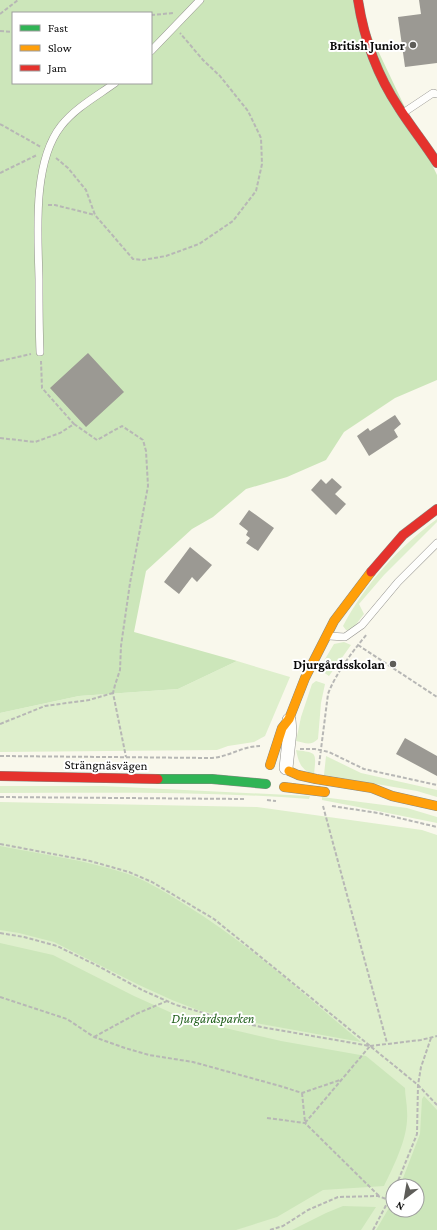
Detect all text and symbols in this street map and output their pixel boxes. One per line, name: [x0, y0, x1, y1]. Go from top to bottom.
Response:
legend: [12, 12, 152, 84]
text: Fast: [48, 21, 69, 35]
place label: British Junior: [330, 38, 406, 53]
marker: British Junior: [408, 40, 418, 50]
text: Slow: [48, 41, 72, 55]
text: Jam: [47, 61, 67, 75]
place label: Djurgårdsskolan: [293, 657, 386, 673]
marker: Djurgårdsskolan: [388, 659, 398, 669]
street label: Strängnäsvägen: [64, 757, 148, 773]
park label: Djurgårdsparken: [172, 1011, 255, 1027]
north arrow: [385, 1178, 425, 1218]
text: N: [393, 1199, 406, 1214]

